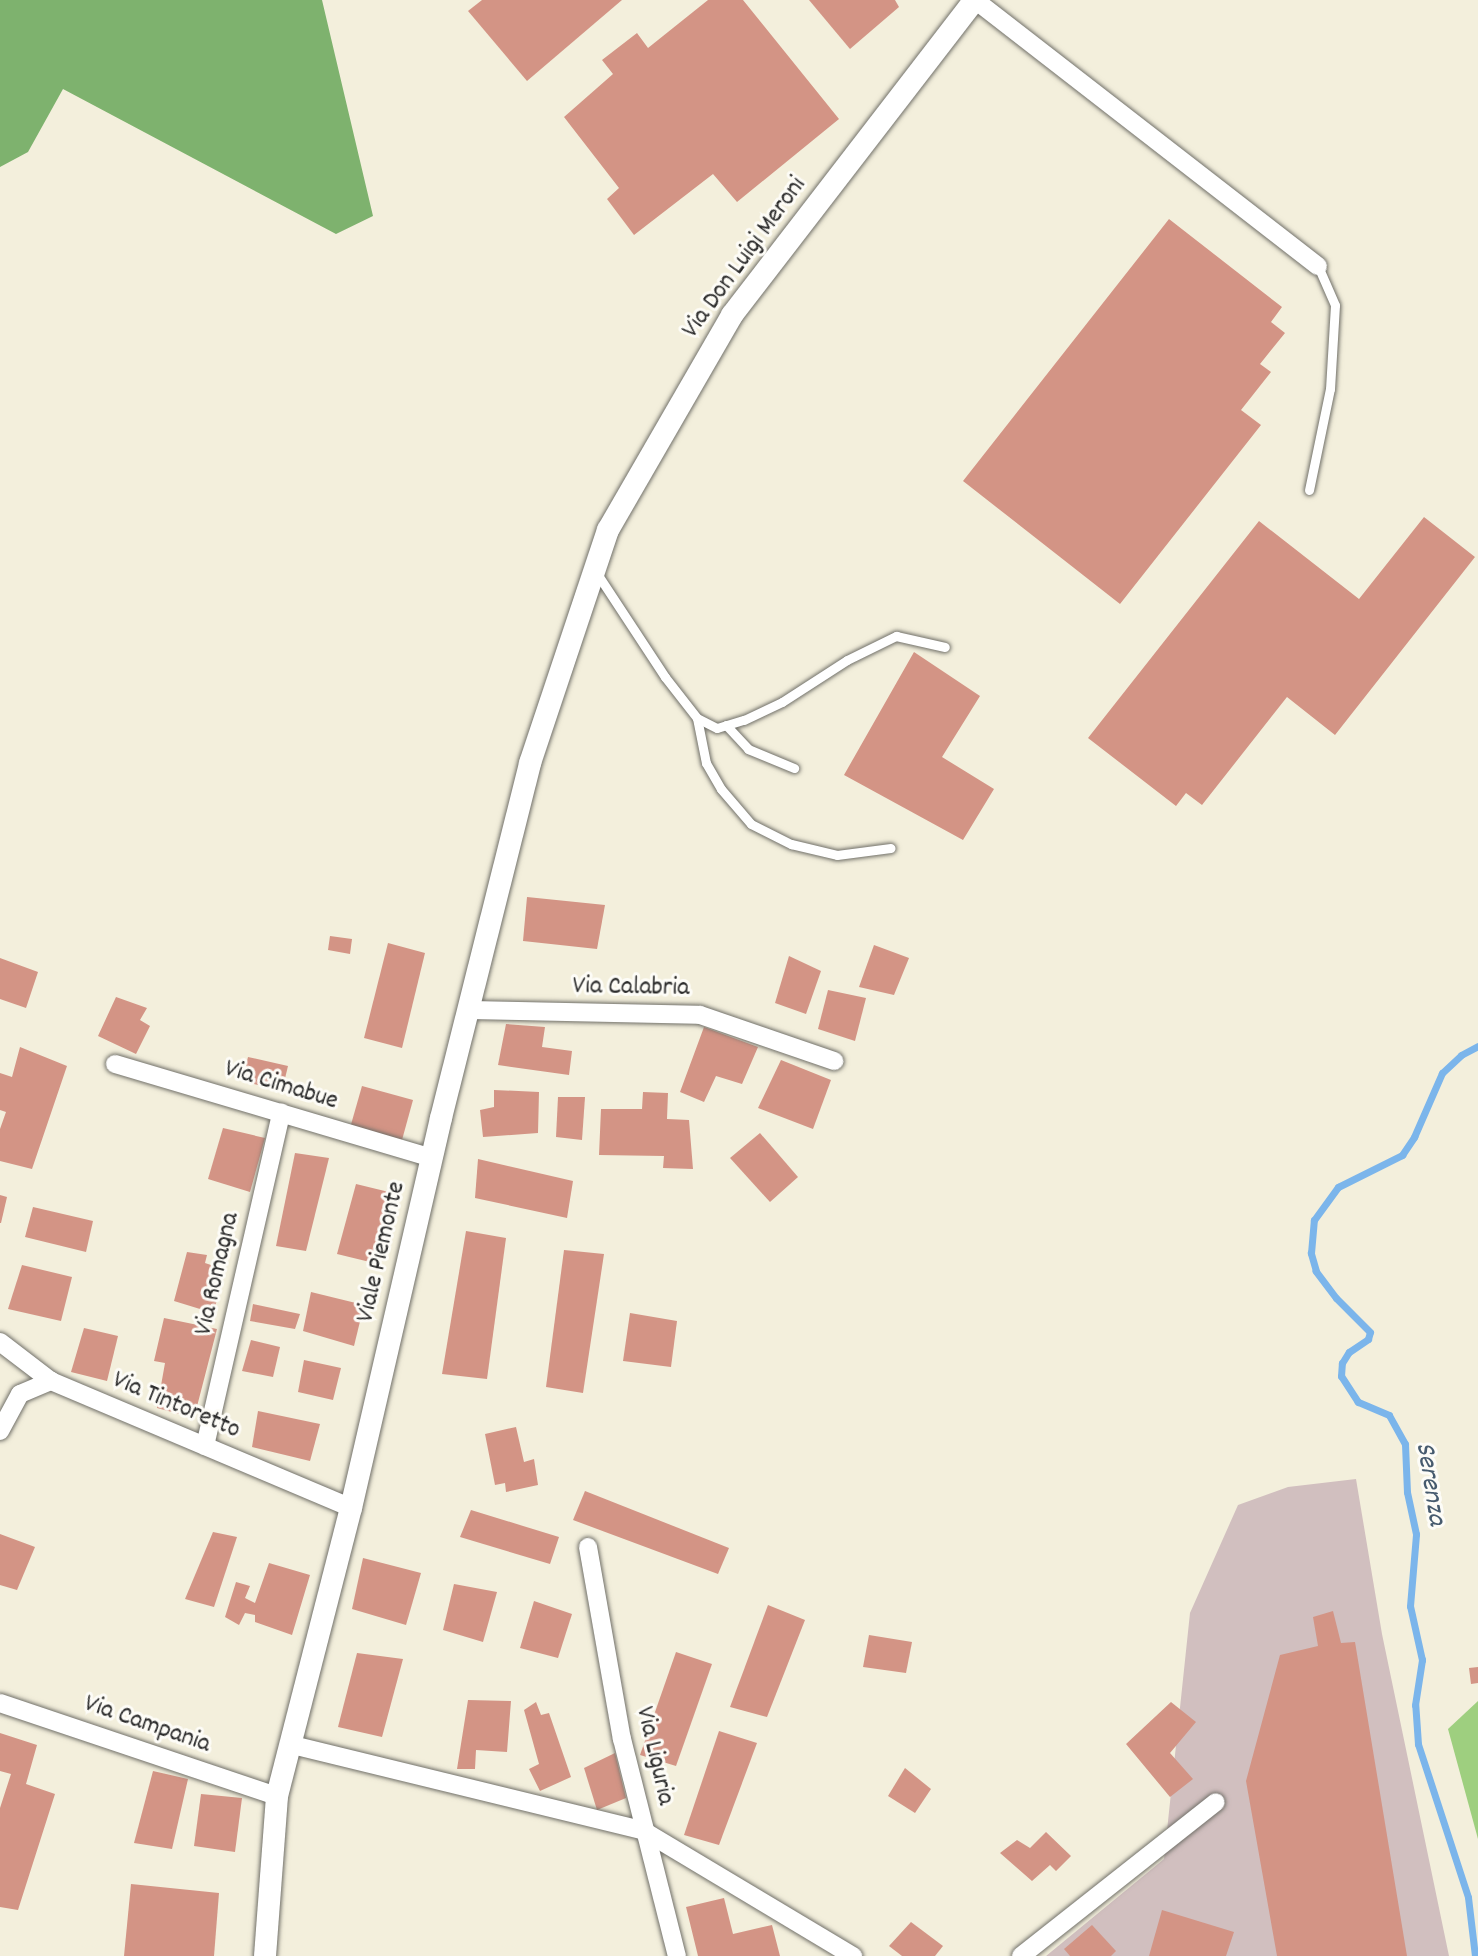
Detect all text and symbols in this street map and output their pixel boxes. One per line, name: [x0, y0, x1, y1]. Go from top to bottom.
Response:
street label: Via Don Luigi Meroni: [676, 171, 814, 345]
street label: Via Calabria: [572, 971, 690, 1005]
street label: Via Cimabue: [221, 1054, 341, 1118]
street label: Viale Piemonte: [351, 1179, 413, 1325]
street label: Via Romagna: [189, 1209, 247, 1339]
street label: Via Tintoretto: [107, 1365, 245, 1447]
water label: Serenza: [1406, 1440, 1452, 1528]
street label: Via Campania: [80, 1689, 214, 1761]
street label: Via Liguria: [628, 1704, 680, 1808]

